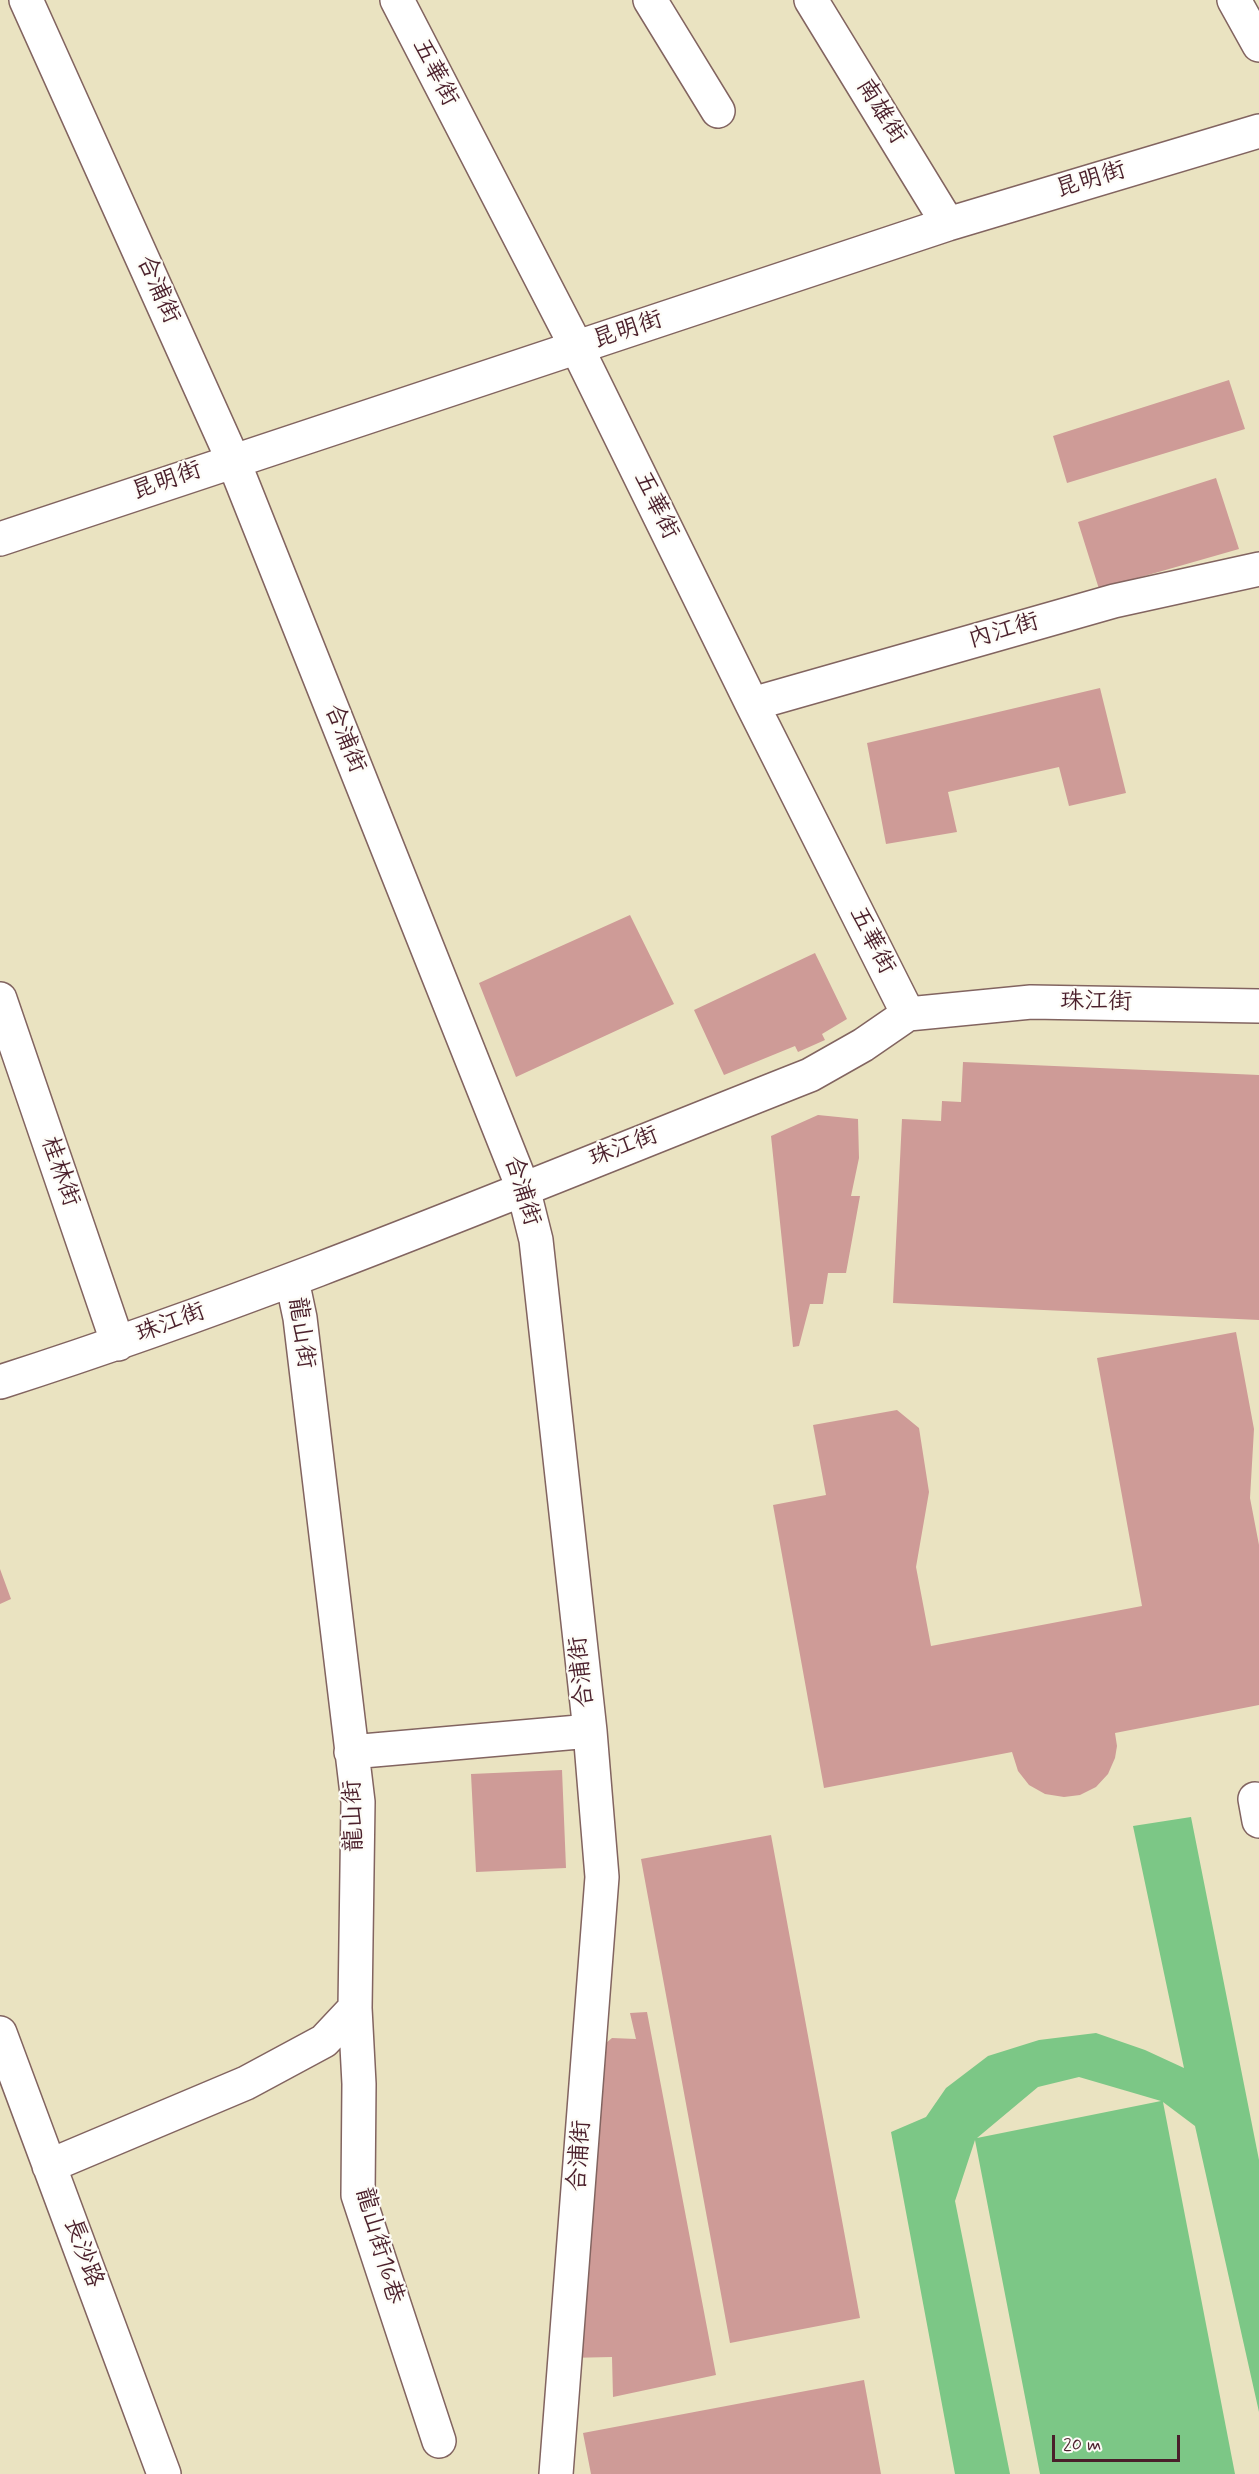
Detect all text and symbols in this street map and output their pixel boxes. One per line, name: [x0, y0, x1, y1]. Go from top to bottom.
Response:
street label: 五華街: [405, 34, 463, 112]
street label: 南雄街: [849, 74, 911, 150]
street label: 昆明街: [1052, 157, 1130, 205]
street label: 合浦街: [129, 251, 185, 329]
street label: 昆明街: [589, 306, 667, 356]
street label: 昆明街: [128, 457, 206, 507]
street label: 五華街: [626, 467, 684, 545]
street label: 內江街: [965, 608, 1043, 656]
street label: 合浦街: [317, 700, 371, 778]
street label: 五華街: [842, 902, 900, 980]
street label: 珠江街: [1060, 988, 1132, 1018]
street label: 珠江街: [585, 1122, 663, 1174]
street label: 桂林街: [34, 1133, 84, 1211]
street label: 合浦街: [497, 1152, 545, 1230]
street label: 龍山街: [281, 1295, 319, 1371]
street label: 珠江街: [132, 1298, 210, 1350]
street label: 合浦街: [565, 1635, 601, 1709]
street label: 龍山街: [339, 1780, 371, 1852]
street label: 合浦街: [564, 2119, 598, 2193]
street label: 龍山街16巷: [348, 2184, 408, 2308]
street label: 長沙路: [56, 2214, 108, 2292]
scale bar: [1055, 2423, 1182, 2461]
text: 20 m: [1063, 2433, 1101, 2457]

